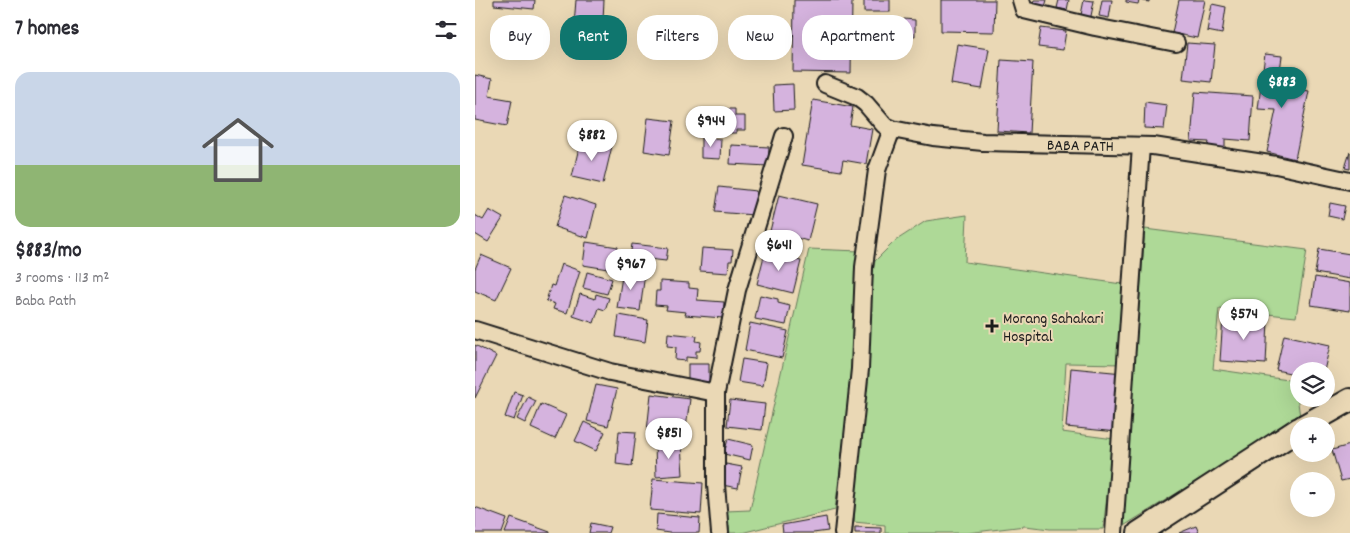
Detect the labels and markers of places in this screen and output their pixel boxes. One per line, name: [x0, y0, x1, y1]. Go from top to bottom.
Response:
pin: $883: [1252, 66, 1312, 109]
pin: $944: [681, 106, 741, 148]
pin: $882: [562, 120, 622, 162]
pin: $641: [749, 230, 809, 272]
pin: $967: [601, 248, 661, 291]
pin: $574: [1214, 298, 1274, 341]
place label: Morang Sahakari Hospital: [1003, 308, 1103, 349]
marker: Morang Sahakari Hospital: [985, 319, 999, 333]
pin: $851: [639, 418, 699, 460]

